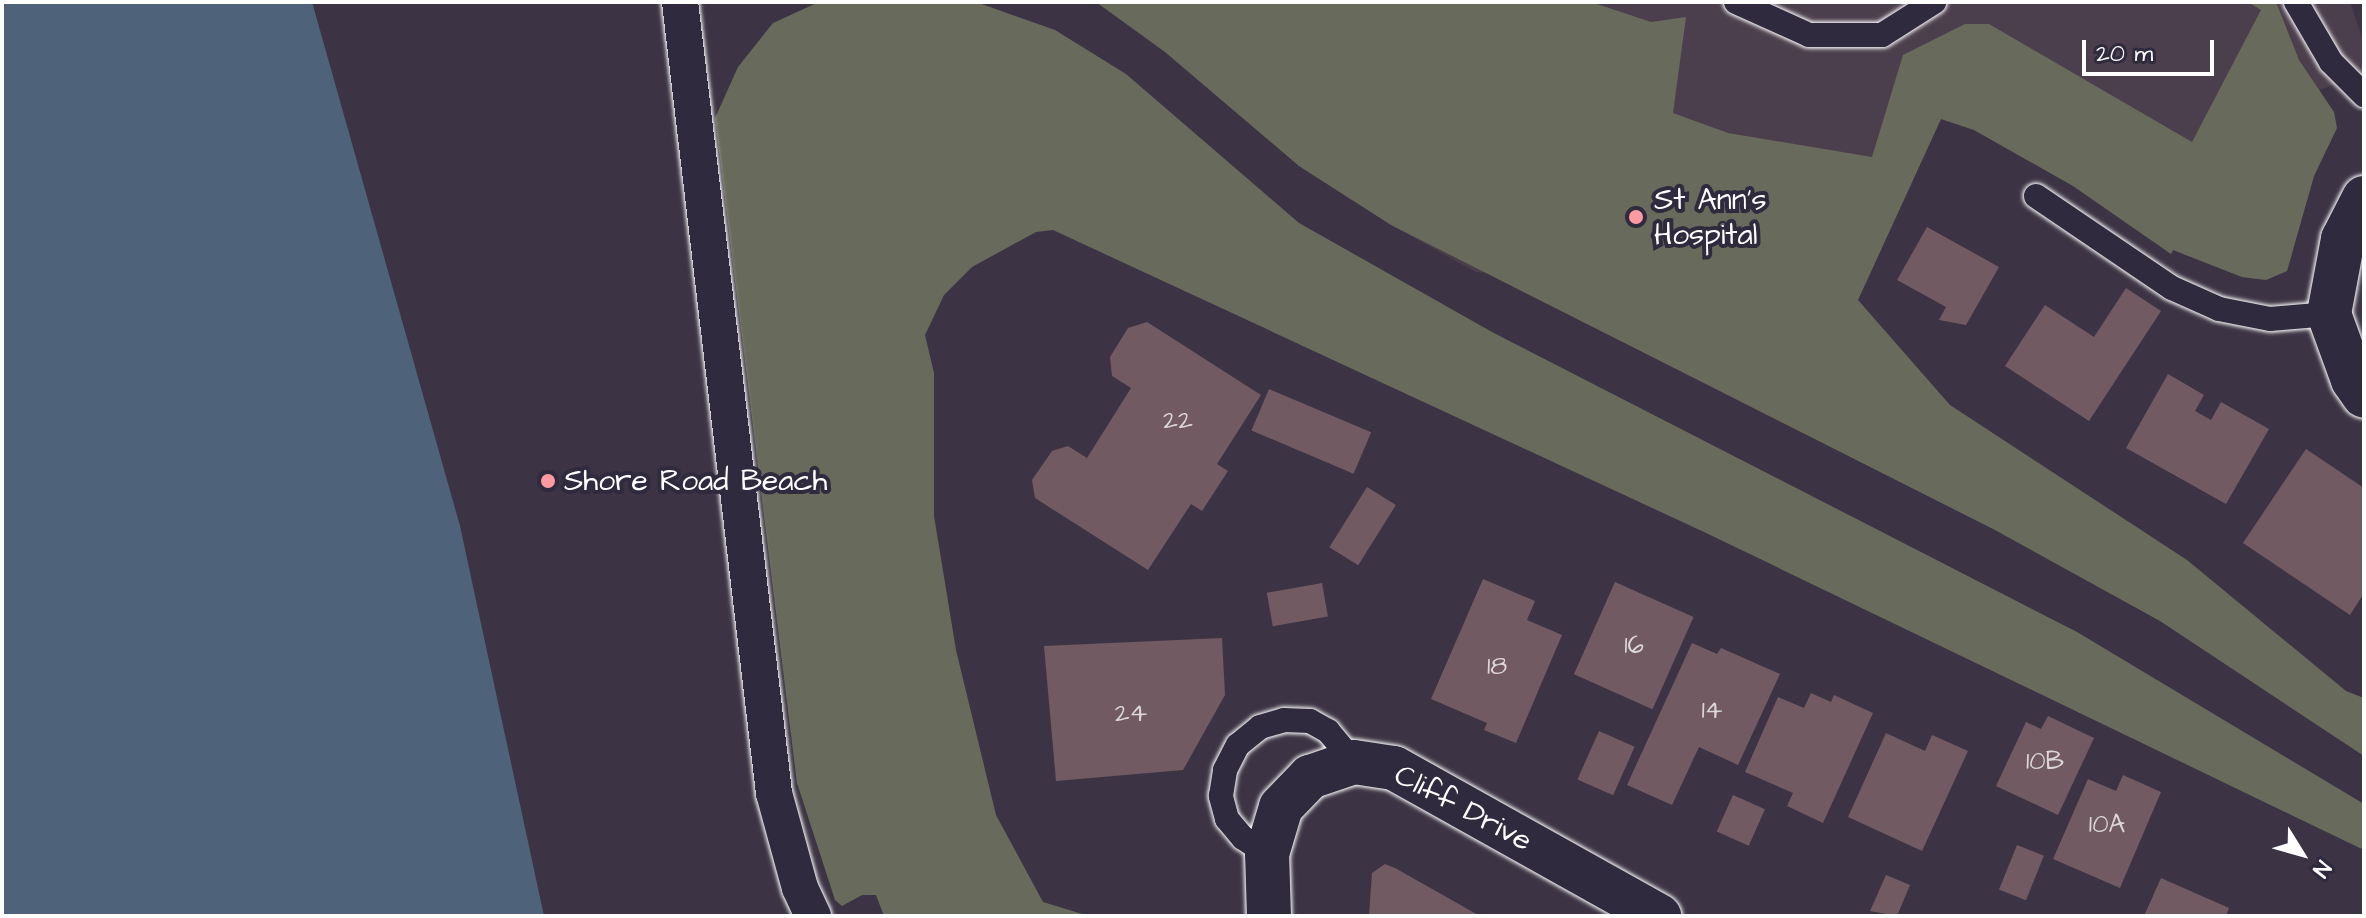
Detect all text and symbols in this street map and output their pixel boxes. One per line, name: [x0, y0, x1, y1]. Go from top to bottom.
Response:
scale bar: [2086, 24, 2218, 74]
text: 20 m: [2096, 37, 2153, 71]
place label: St Ann's Hospital: [1654, 182, 1767, 252]
marker: St Ann's Hospital: [1625, 206, 1647, 228]
house number: 22: [1163, 405, 1193, 437]
place label: Shore Road Beach: [564, 463, 827, 499]
marker: Shore Road Beach: [539, 472, 557, 490]
house number: 16: [1624, 630, 1644, 662]
house number: 18: [1487, 651, 1507, 683]
house number: 14: [1701, 695, 1723, 727]
house number: 24: [1115, 698, 1147, 730]
house number: 10B: [2026, 746, 2064, 778]
street label: Cliff Drive: [1388, 757, 1538, 859]
house number: 10A: [2089, 809, 2125, 841]
north arrow: [2262, 814, 2342, 894]
text: N: [2305, 854, 2338, 884]

